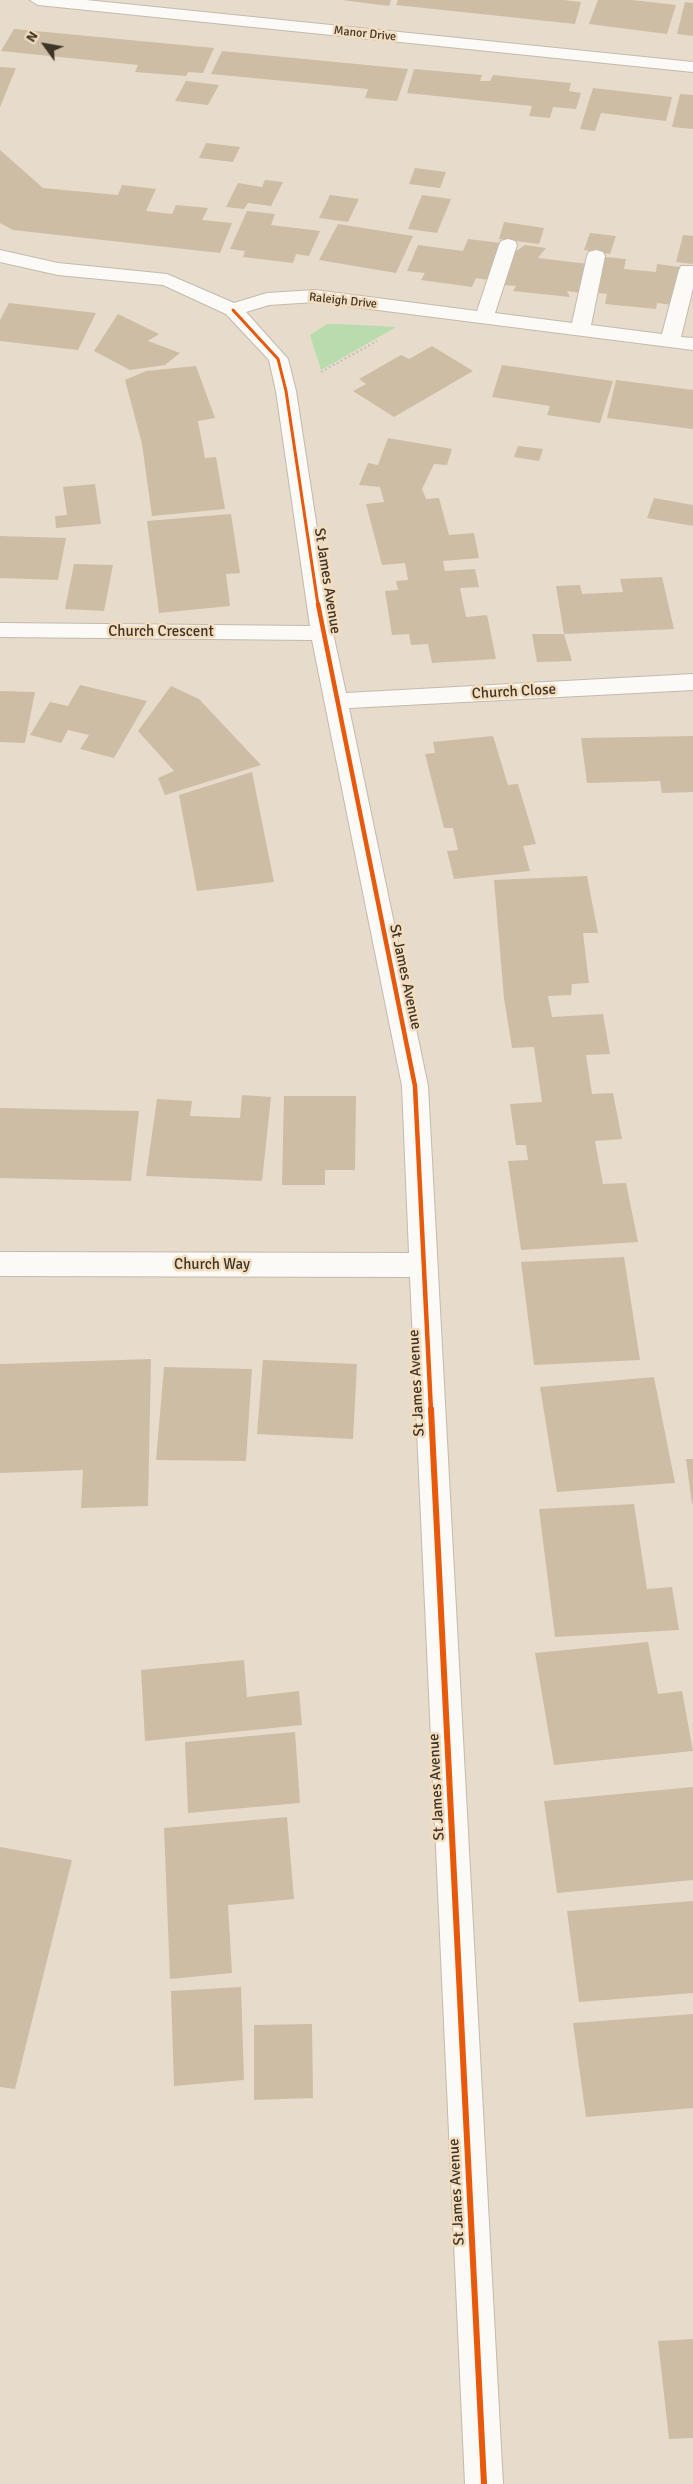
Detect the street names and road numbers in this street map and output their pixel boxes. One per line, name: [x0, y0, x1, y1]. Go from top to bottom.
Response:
street label: Manor Drive: [333, 24, 397, 44]
street label: Raleigh Drive: [308, 290, 378, 312]
street label: St James Avenue: [310, 527, 344, 635]
street label: Church Crescent: [108, 623, 214, 641]
street label: Church Close: [471, 681, 557, 703]
street label: St James Avenue: [385, 923, 425, 1031]
street label: Church Way: [174, 1256, 250, 1274]
street label: St James Avenue: [405, 1329, 429, 1437]
street label: St James Avenue: [425, 1733, 449, 1841]
street label: St James Avenue: [445, 2138, 469, 2246]

